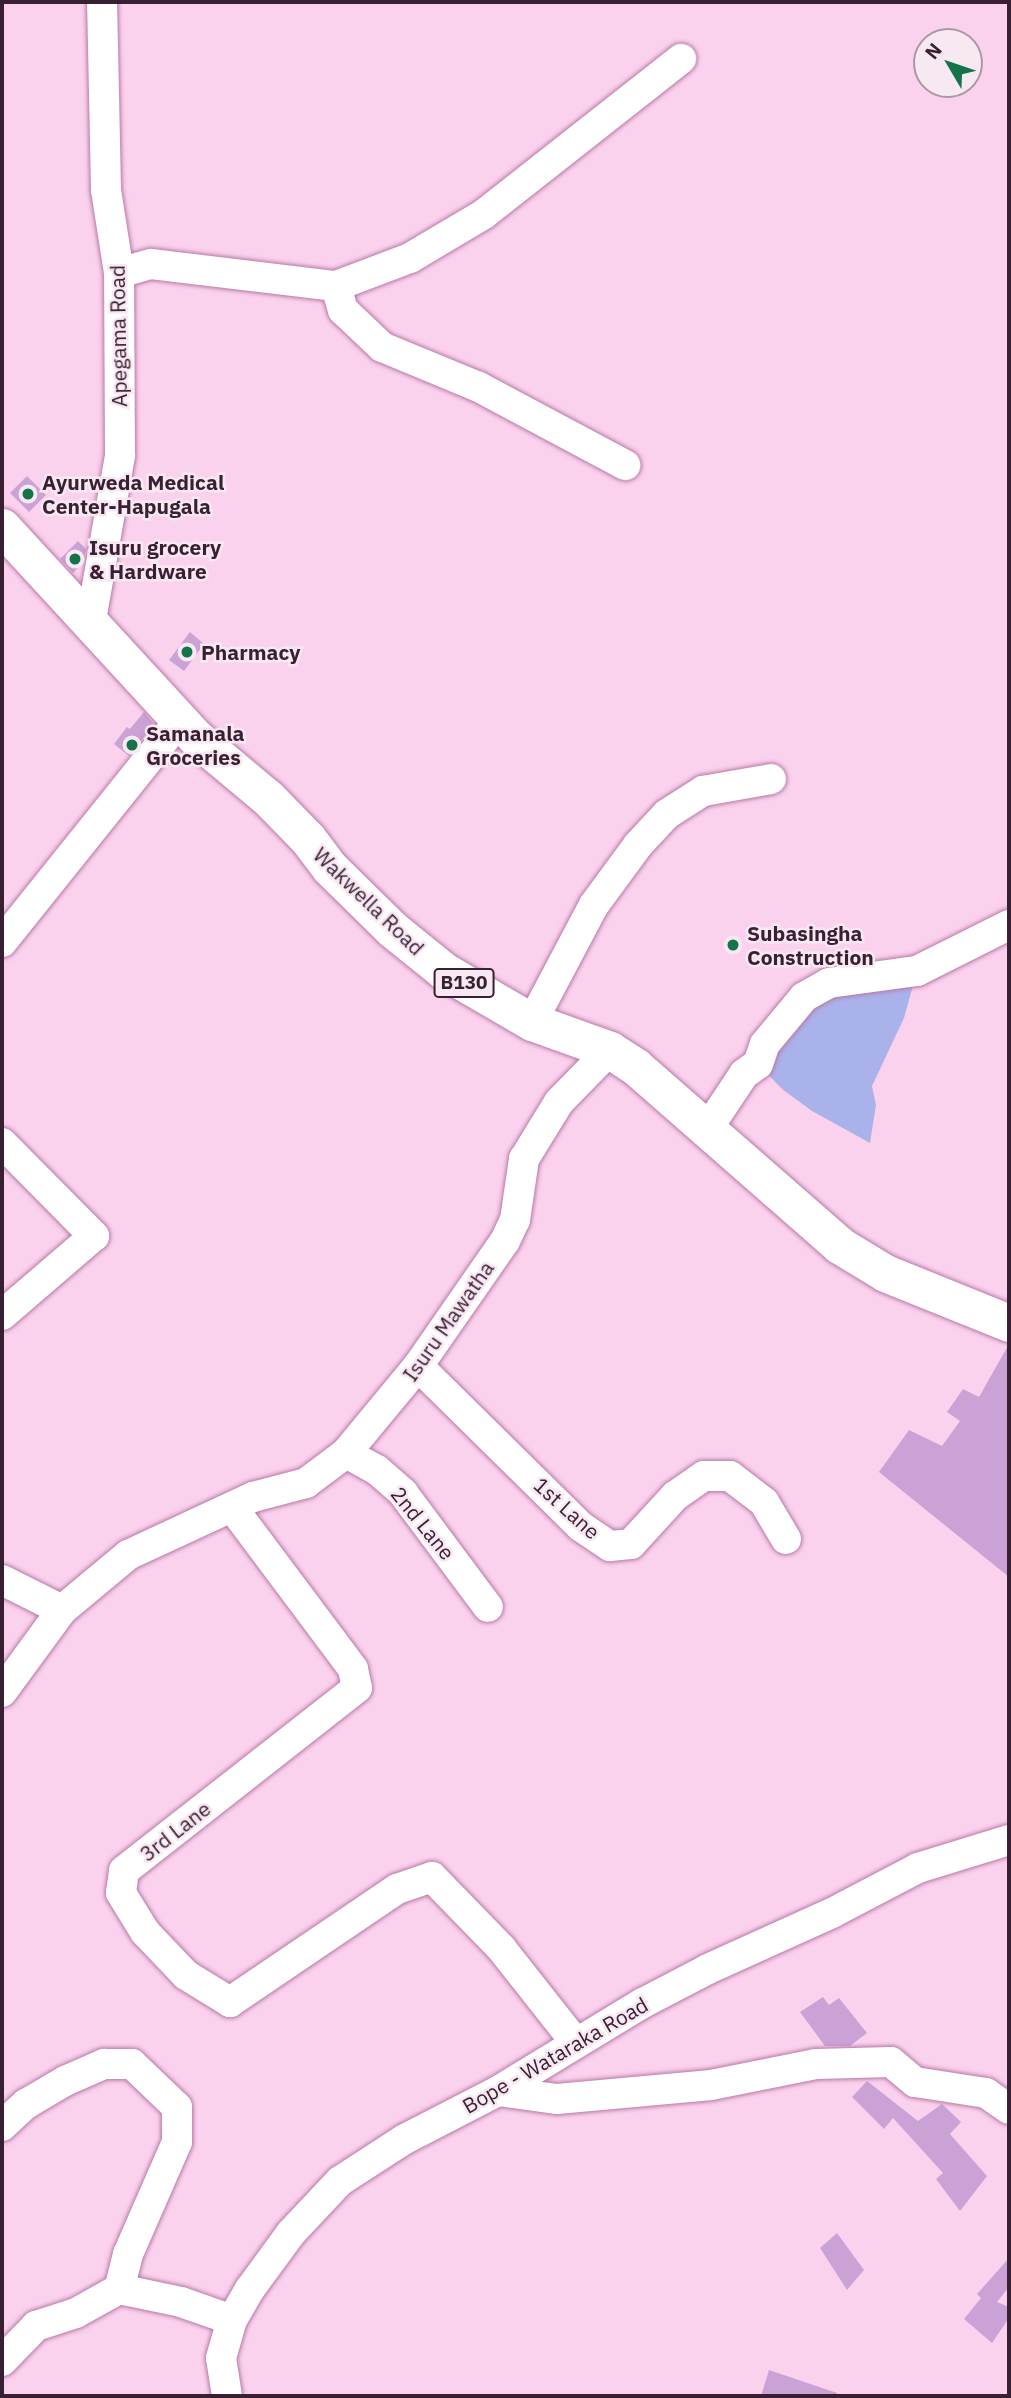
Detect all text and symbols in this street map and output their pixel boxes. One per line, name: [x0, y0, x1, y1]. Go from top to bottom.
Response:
north arrow: [913, 28, 983, 98]
text: N: [920, 38, 947, 64]
street label: Apegama Road: [104, 265, 132, 407]
place label: Ayurweda Medical Center-Hapugala: [42, 469, 224, 519]
marker: Ayurweda Medical Center-Hapugala: [20, 486, 36, 502]
place label: Isuru grocery & Hardware: [89, 534, 221, 584]
marker: Isuru grocery & Hardware: [67, 551, 83, 567]
place label: Pharmacy: [201, 639, 301, 665]
marker: Pharmacy: [179, 644, 195, 660]
place label: Samanala Groceries: [146, 720, 245, 770]
marker: Samanala Groceries: [124, 737, 140, 753]
street label: Wakwella Road: [308, 842, 430, 960]
place label: Subasingha Construction: [747, 920, 874, 970]
marker: Subasingha Construction: [725, 937, 741, 953]
road number: B130: [433, 967, 496, 998]
street label: Isuru Mawatha: [397, 1256, 499, 1386]
street label: 1st Lane: [529, 1472, 605, 1544]
street label: 2nd Lane: [386, 1481, 460, 1565]
street label: 3rd Lane: [135, 1796, 215, 1866]
street label: Bope - Wataraka Road: [458, 1992, 652, 2118]

